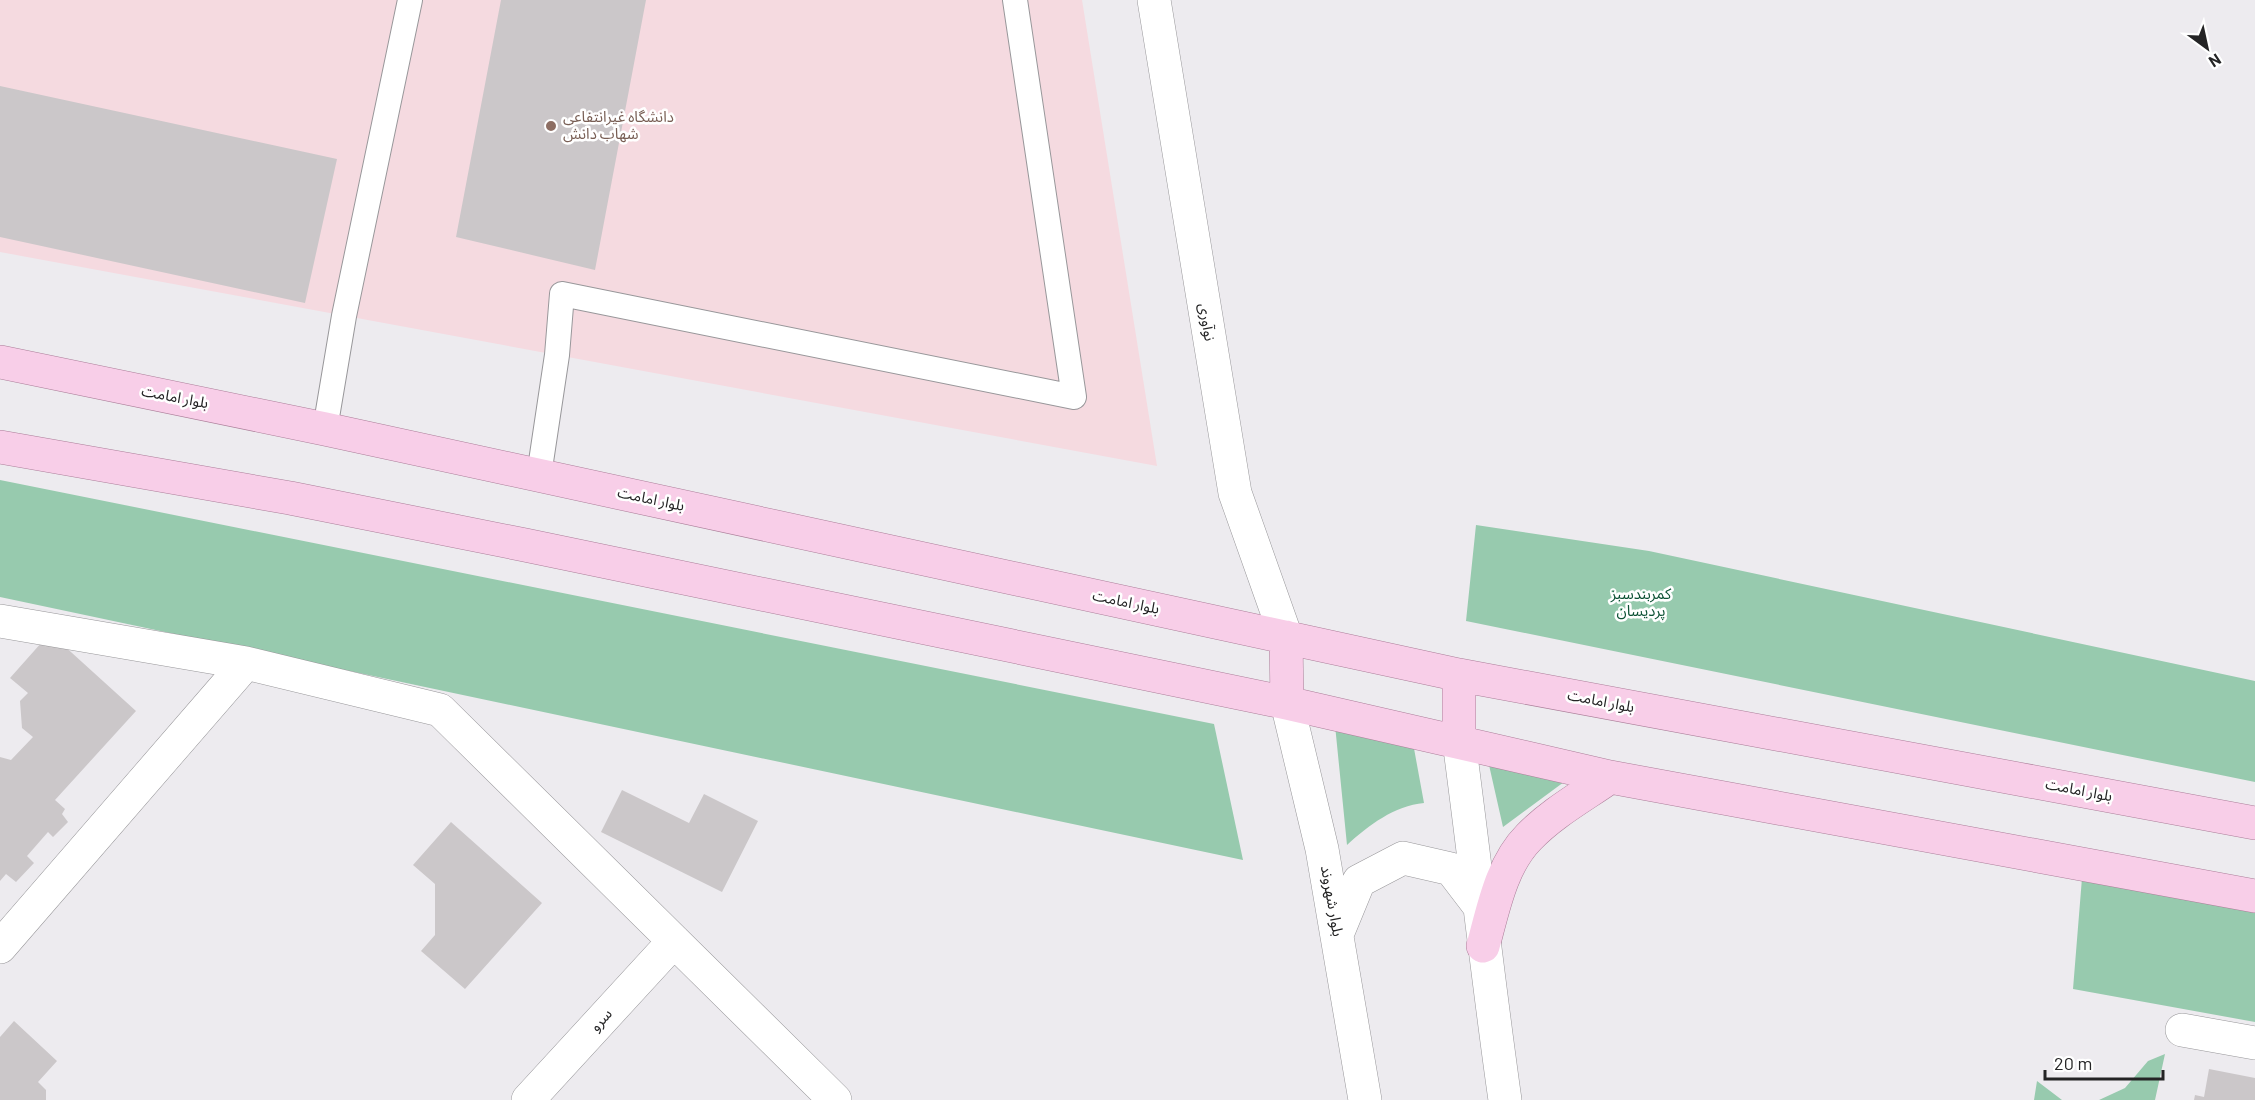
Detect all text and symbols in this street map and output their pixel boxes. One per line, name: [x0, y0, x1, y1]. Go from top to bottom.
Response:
north arrow: [2177, 18, 2237, 78]
text: N: [2206, 50, 2225, 72]
place label: دانشگاه غیرانتفاعی شهاب دانش: [563, 107, 674, 143]
marker: دانشگاه غیرانتفاعی شهاب دانش: [544, 119, 558, 133]
street label: نوآوری: [1195, 302, 1220, 342]
street label: بلوار امامت: [140, 381, 210, 412]
street label: بلوار امامت: [616, 482, 686, 515]
park label: کمربندسبز پردیسان: [1610, 584, 1672, 621]
street label: بلوار امامت: [1091, 585, 1161, 618]
street label: بلوار امامت: [1566, 685, 1636, 716]
street label: بلوار امامت: [2044, 774, 2114, 805]
street label: بلوار شهروند: [1317, 864, 1348, 938]
street label: سرو: [585, 1004, 616, 1035]
scale bar: [2045, 1043, 2164, 1081]
text: 20 m: [2054, 1052, 2092, 1074]

